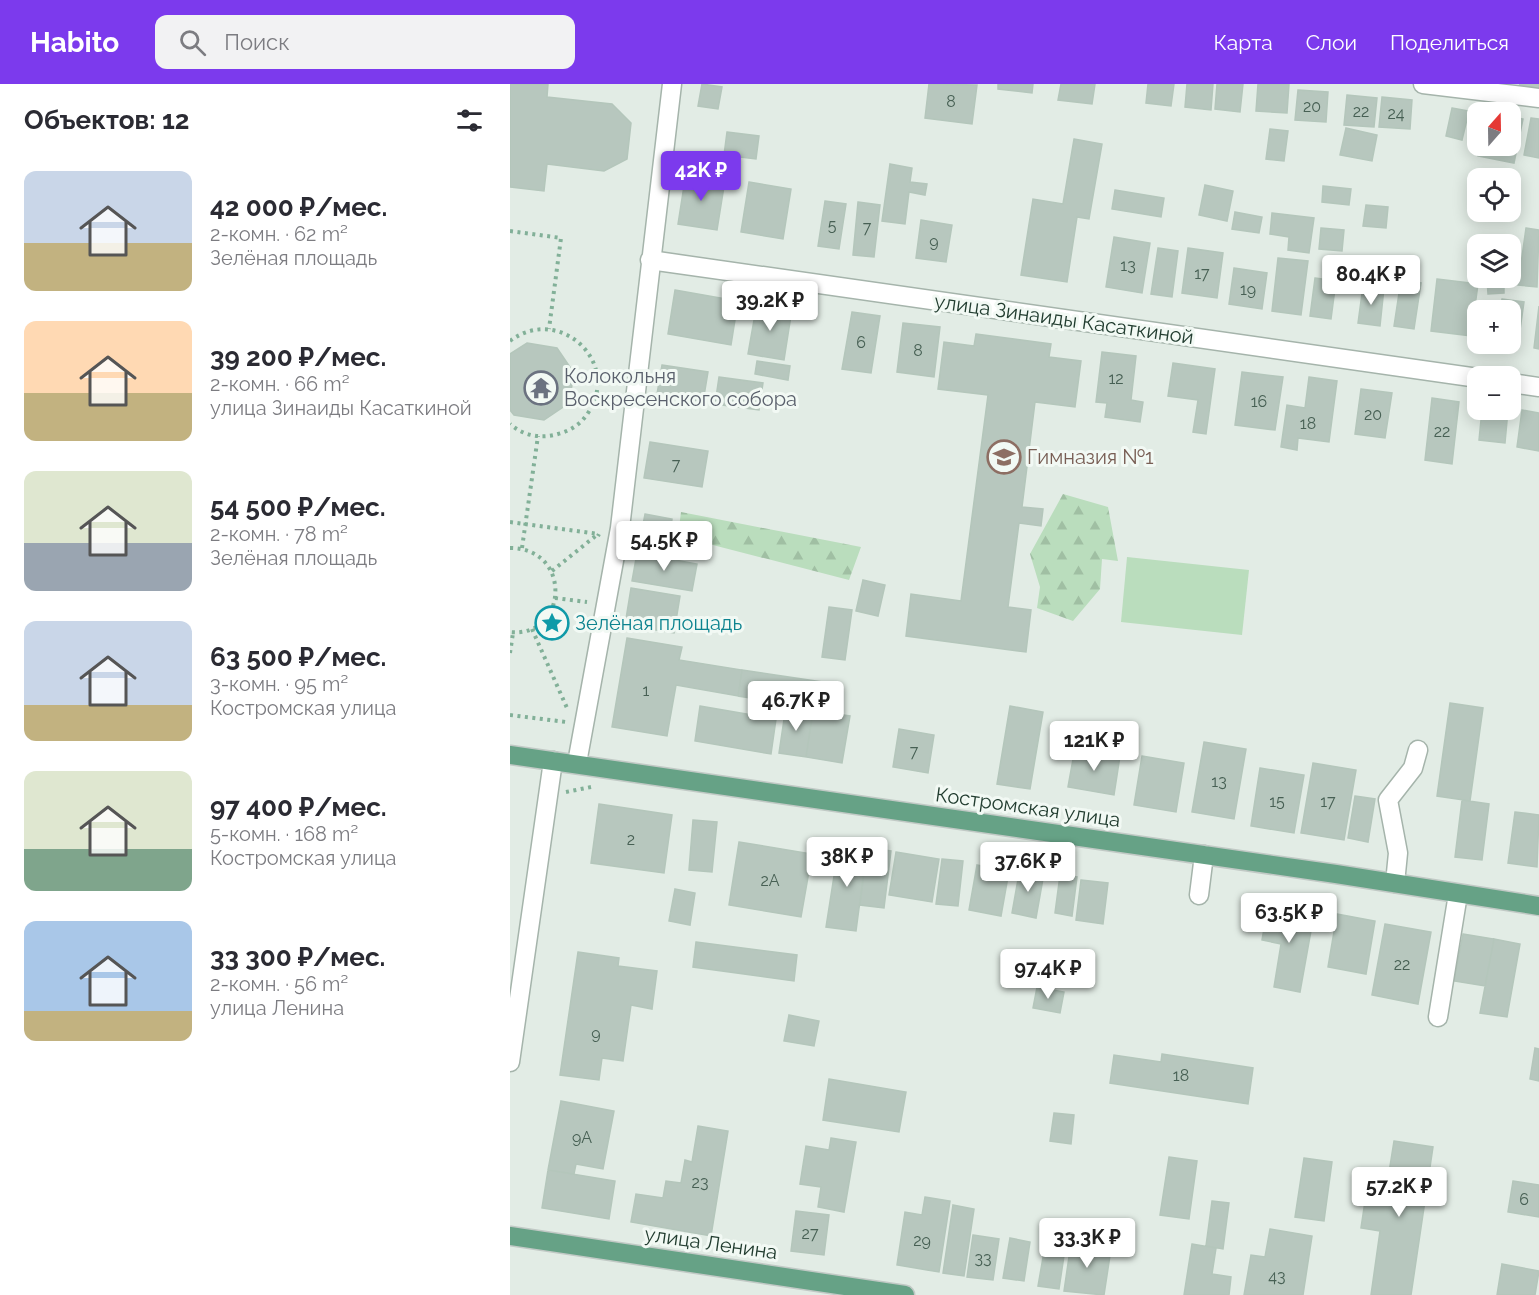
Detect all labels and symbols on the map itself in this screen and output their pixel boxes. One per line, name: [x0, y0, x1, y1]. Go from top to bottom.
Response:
house number: 8: [946, 92, 956, 111]
house number: 20: [1303, 97, 1321, 116]
house number: 22: [1353, 102, 1369, 121]
north arrow: [1467, 102, 1521, 156]
house number: 24: [1387, 104, 1405, 123]
pin: 42K ₽: [659, 151, 743, 202]
house number: 5: [828, 216, 837, 235]
house number: 7: [863, 218, 872, 237]
house number: 9: [929, 232, 939, 251]
pin: 80.4K ₽: [1316, 255, 1426, 306]
house number: 13: [1120, 256, 1136, 275]
house number: 17: [1194, 264, 1210, 283]
house number: 19: [1240, 280, 1256, 299]
pin: 39.2K ₽: [715, 281, 825, 332]
street label: улица Зинаиды Касаткиной: [933, 289, 1195, 349]
house number: 6: [856, 333, 866, 352]
house number: 8: [913, 341, 923, 360]
place label: Колокольня Воскресенского собора: [564, 364, 797, 411]
house number: 12: [1108, 369, 1124, 388]
temple icon: Колокольня Воскресенского собора: [523, 370, 559, 406]
house number: 16: [1251, 392, 1267, 411]
house number: 20: [1364, 405, 1382, 424]
house number: 18: [1300, 414, 1316, 433]
house number: 22: [1434, 422, 1450, 441]
school or university icon: Гимназия №1: [986, 439, 1022, 475]
place label: Гимназия №1: [1027, 445, 1154, 469]
house number: 7: [672, 455, 681, 474]
pin: 54.5K ₽: [609, 521, 719, 572]
place icon: Зелёная площадь: [534, 605, 570, 641]
place label: Зелёная площадь: [575, 611, 742, 635]
house number: 1: [643, 681, 650, 700]
pin: 46.7K ₽: [741, 681, 851, 732]
pin: 121K ₽: [1045, 721, 1143, 772]
house number: 7: [910, 742, 919, 761]
house number: 13: [1211, 772, 1227, 791]
street label: Костромская улица: [934, 782, 1122, 832]
house number: 15: [1269, 792, 1285, 811]
house number: 17: [1320, 792, 1336, 811]
house number: 2: [627, 830, 635, 849]
pin: 38K ₽: [805, 837, 889, 888]
pin: 37.6K ₽: [973, 842, 1083, 893]
house number: 2А: [760, 871, 780, 890]
pin: 63.5K ₽: [1234, 893, 1344, 944]
pin: 97.4K ₽: [993, 949, 1103, 1000]
house number: 22: [1394, 955, 1410, 974]
house number: 9: [591, 1024, 601, 1043]
house number: 18: [1173, 1066, 1189, 1085]
house number: 9А: [572, 1128, 592, 1147]
pin: 57.2K ₽: [1344, 1167, 1454, 1218]
house number: 23: [692, 1173, 708, 1192]
house number: 6: [1519, 1190, 1529, 1209]
pin: 33.3K ₽: [1032, 1218, 1142, 1269]
street label: улица Ленина: [643, 1222, 779, 1264]
house number: 27: [802, 1224, 819, 1243]
house number: 29: [913, 1231, 931, 1250]
house number: 33: [974, 1249, 992, 1268]
house number: 43: [1268, 1267, 1286, 1286]

